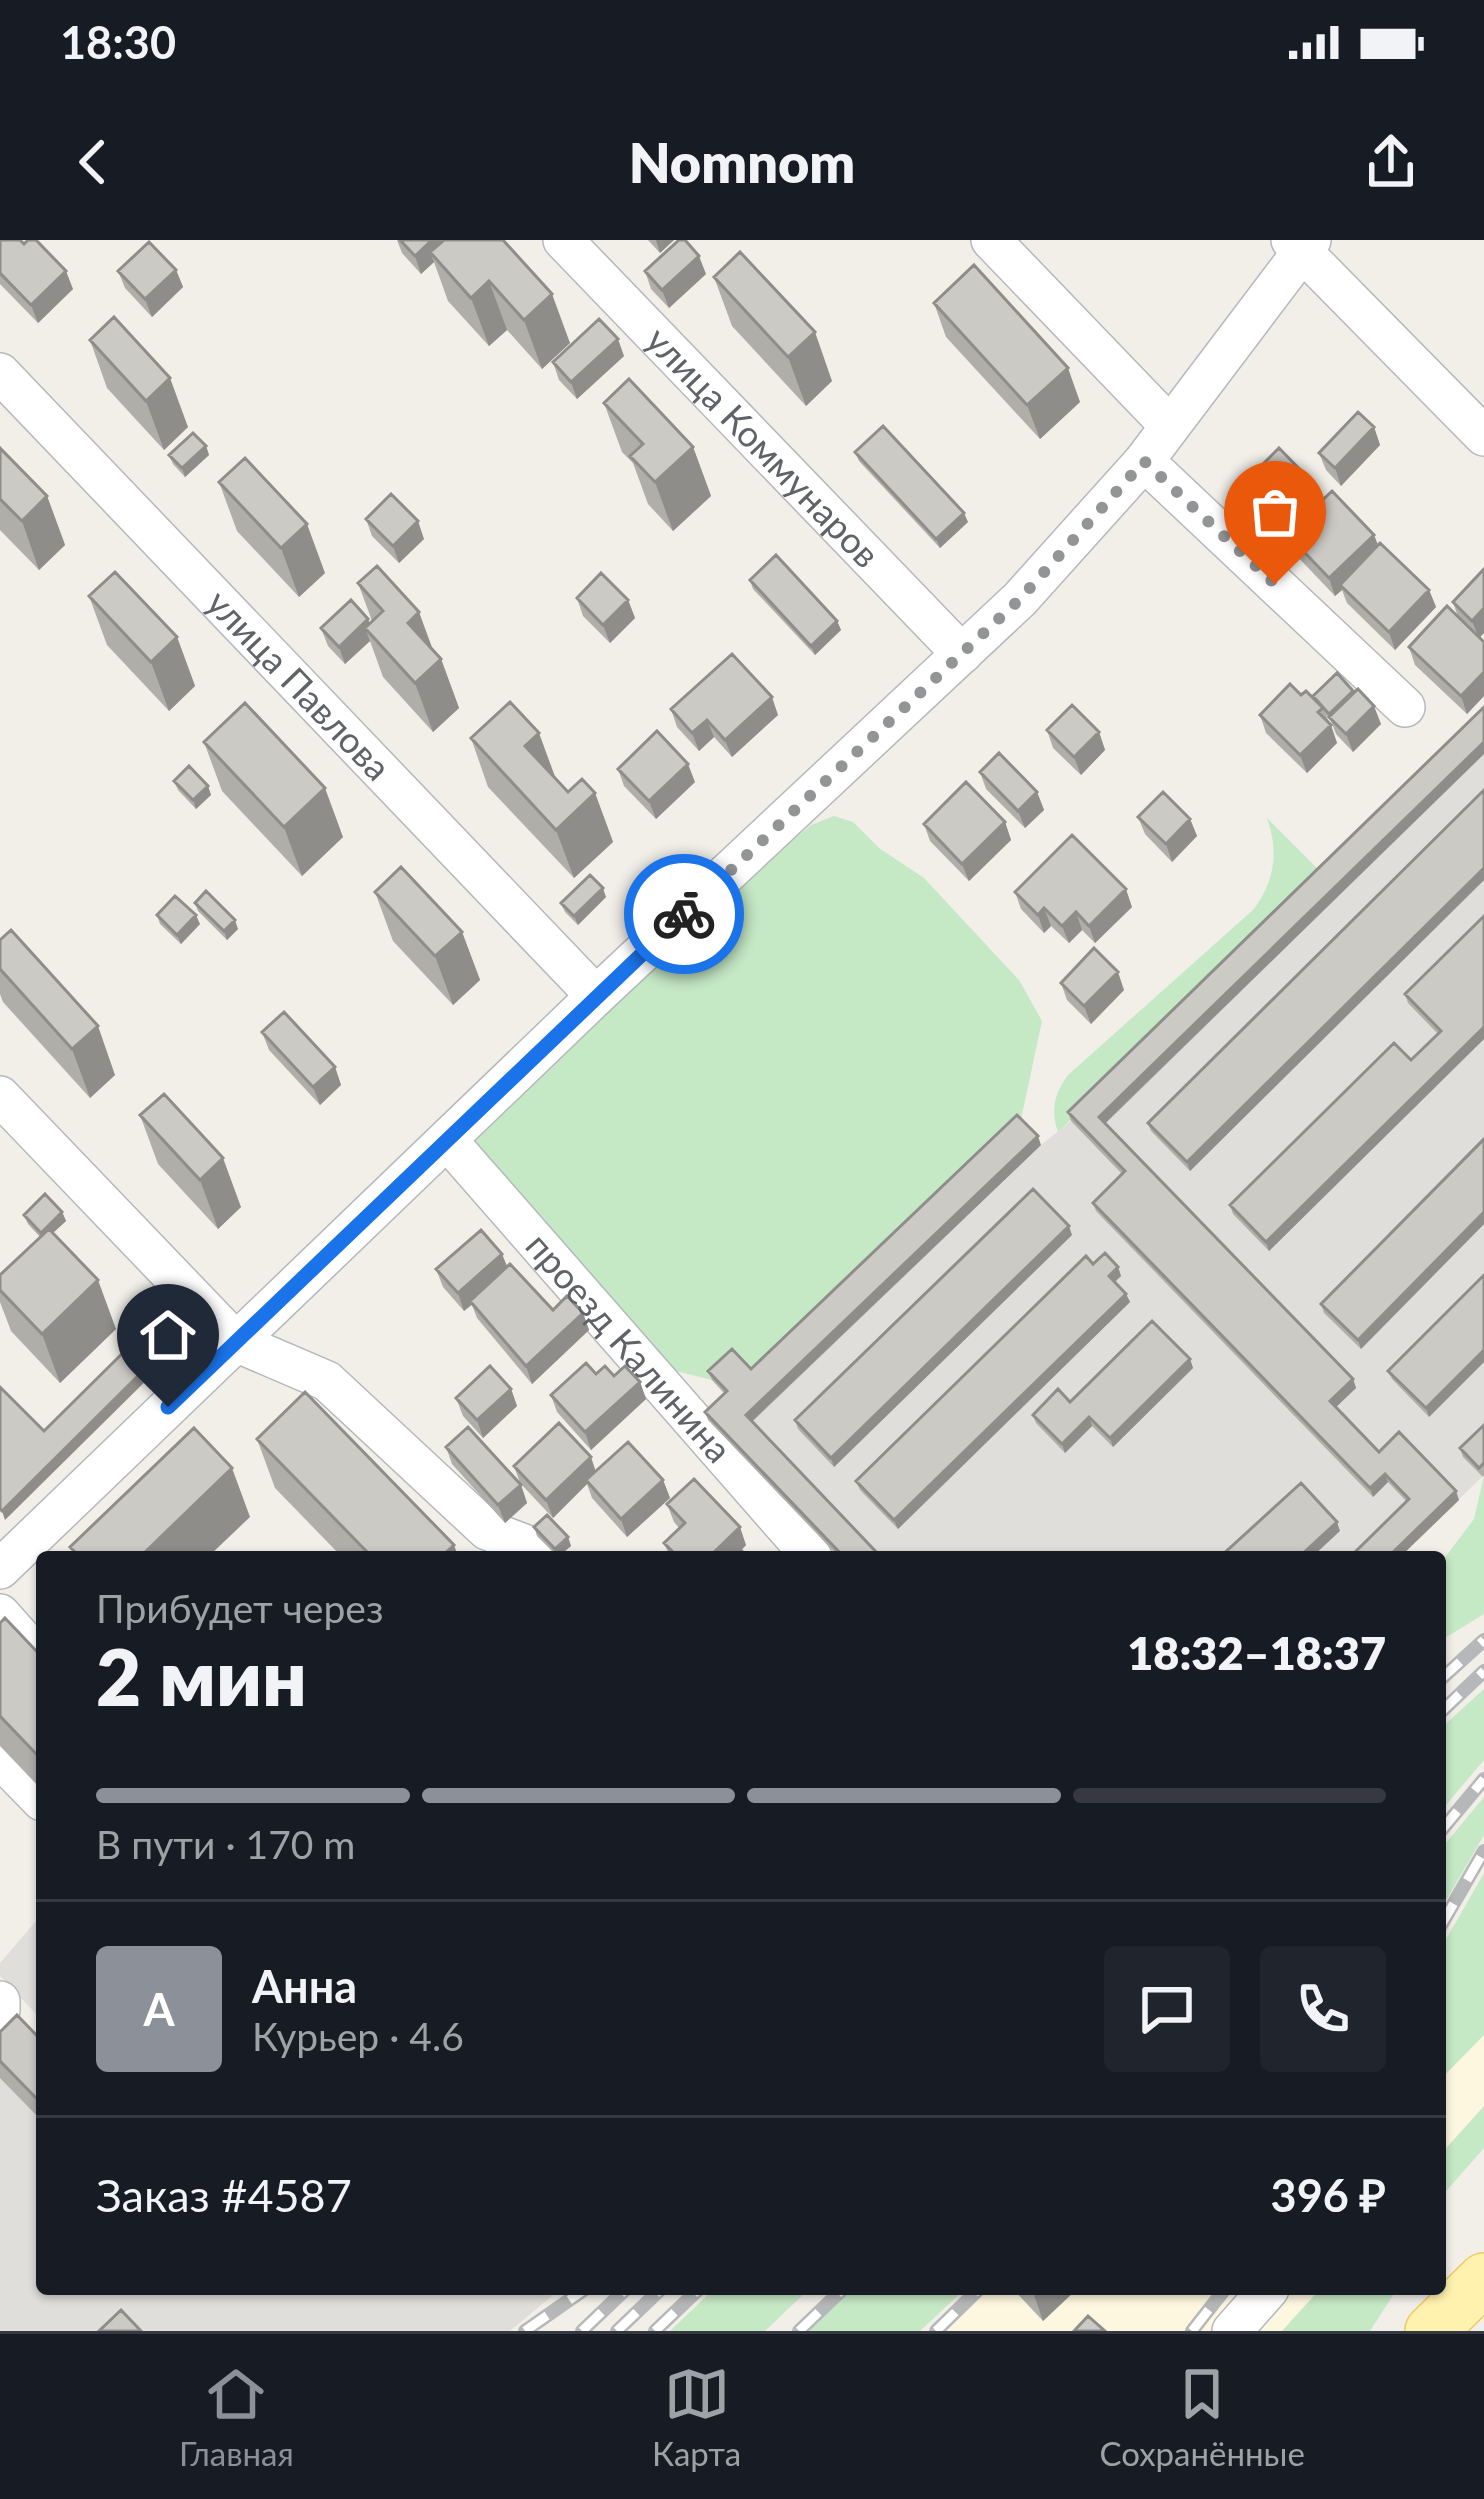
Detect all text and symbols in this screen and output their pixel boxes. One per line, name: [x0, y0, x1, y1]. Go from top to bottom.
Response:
text: 18:30: [60, 15, 176, 69]
icon: back: [60, 129, 126, 195]
icon: share: [1358, 129, 1424, 195]
text: Nomnom: [629, 130, 855, 195]
street label: улица Коммунаров: [638, 317, 889, 576]
pin: [1224, 461, 1326, 584]
icon: bag: [1242, 479, 1308, 545]
street label: улица Павлова: [198, 580, 400, 789]
courier: [624, 854, 744, 974]
icon: bike: [651, 881, 717, 947]
street label: проезд Калинина: [517, 1223, 742, 1471]
pin: [117, 1284, 219, 1407]
icon: home: [135, 1302, 201, 1368]
text: Прибудет через: [96, 1585, 383, 1631]
text: 18:32–18:37: [1127, 1626, 1386, 1680]
text: 2 мин: [96, 1629, 307, 1723]
text: В пути · 170 m: [96, 1821, 355, 1867]
button: chat: [1104, 1946, 1230, 2072]
button: phone: [1260, 1946, 1386, 2072]
text: Анна: [252, 1959, 357, 2013]
text: А: [143, 1982, 175, 2036]
text: Курьер · 4.6: [252, 2013, 464, 2059]
text: Заказ #4587: [96, 2168, 352, 2222]
text: 396 ₽: [1271, 2168, 1386, 2222]
tab: Главная: [179, 2361, 294, 2473]
tab: Карта: [652, 2361, 741, 2473]
tab: Сохранённые: [1099, 2361, 1305, 2473]

